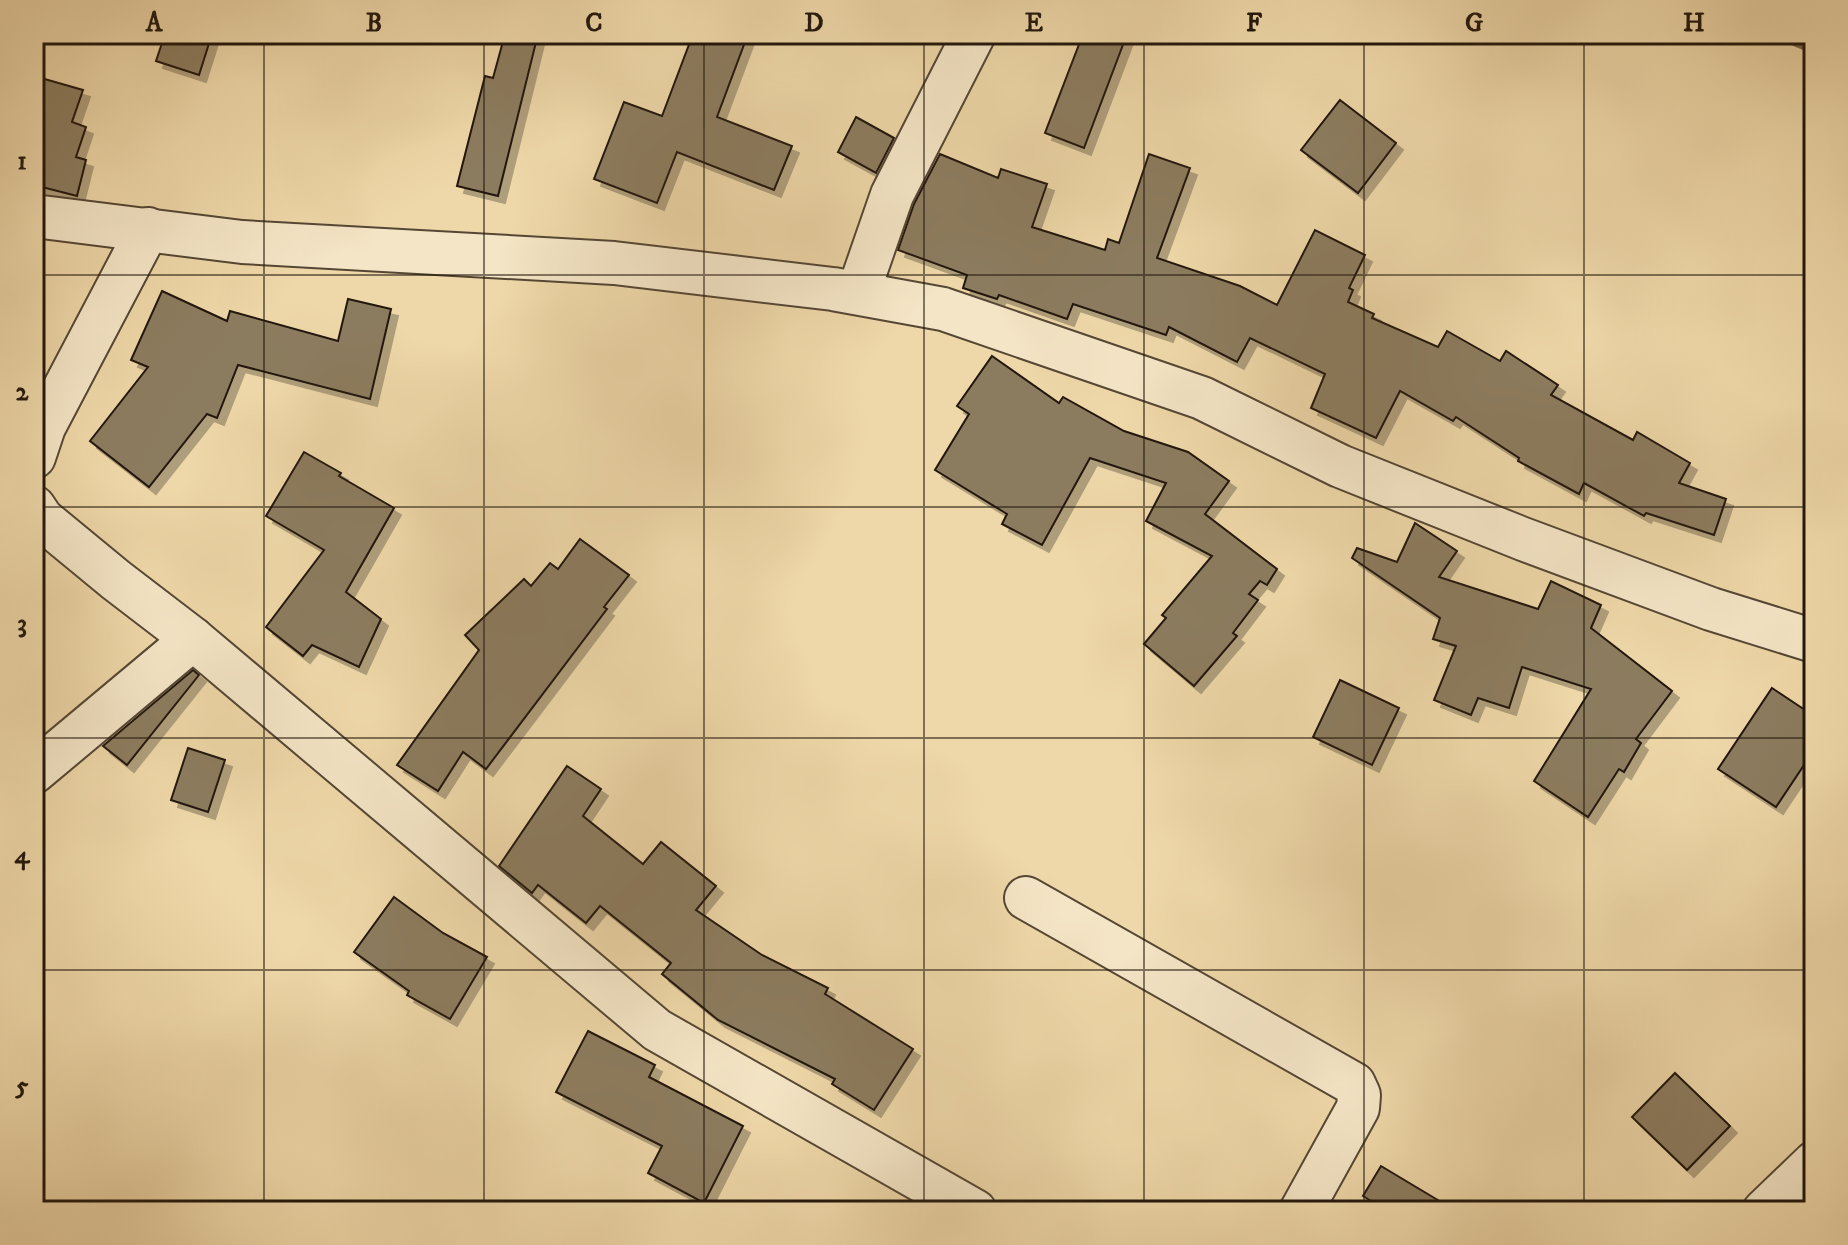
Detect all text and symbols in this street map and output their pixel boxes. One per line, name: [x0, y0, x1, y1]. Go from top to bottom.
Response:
text: A: [145, 7, 164, 40]
text: B: [366, 7, 382, 40]
text: C: [585, 7, 603, 40]
text: D: [804, 7, 824, 40]
text: E: [1025, 7, 1043, 40]
text: F: [1246, 7, 1263, 40]
text: G: [1465, 7, 1483, 40]
text: H: [1683, 7, 1705, 40]
text: 1: [17, 145, 27, 178]
text: 2: [16, 376, 30, 409]
text: 3: [17, 608, 27, 641]
text: 4: [15, 839, 31, 872]
text: 5: [15, 1070, 29, 1103]

